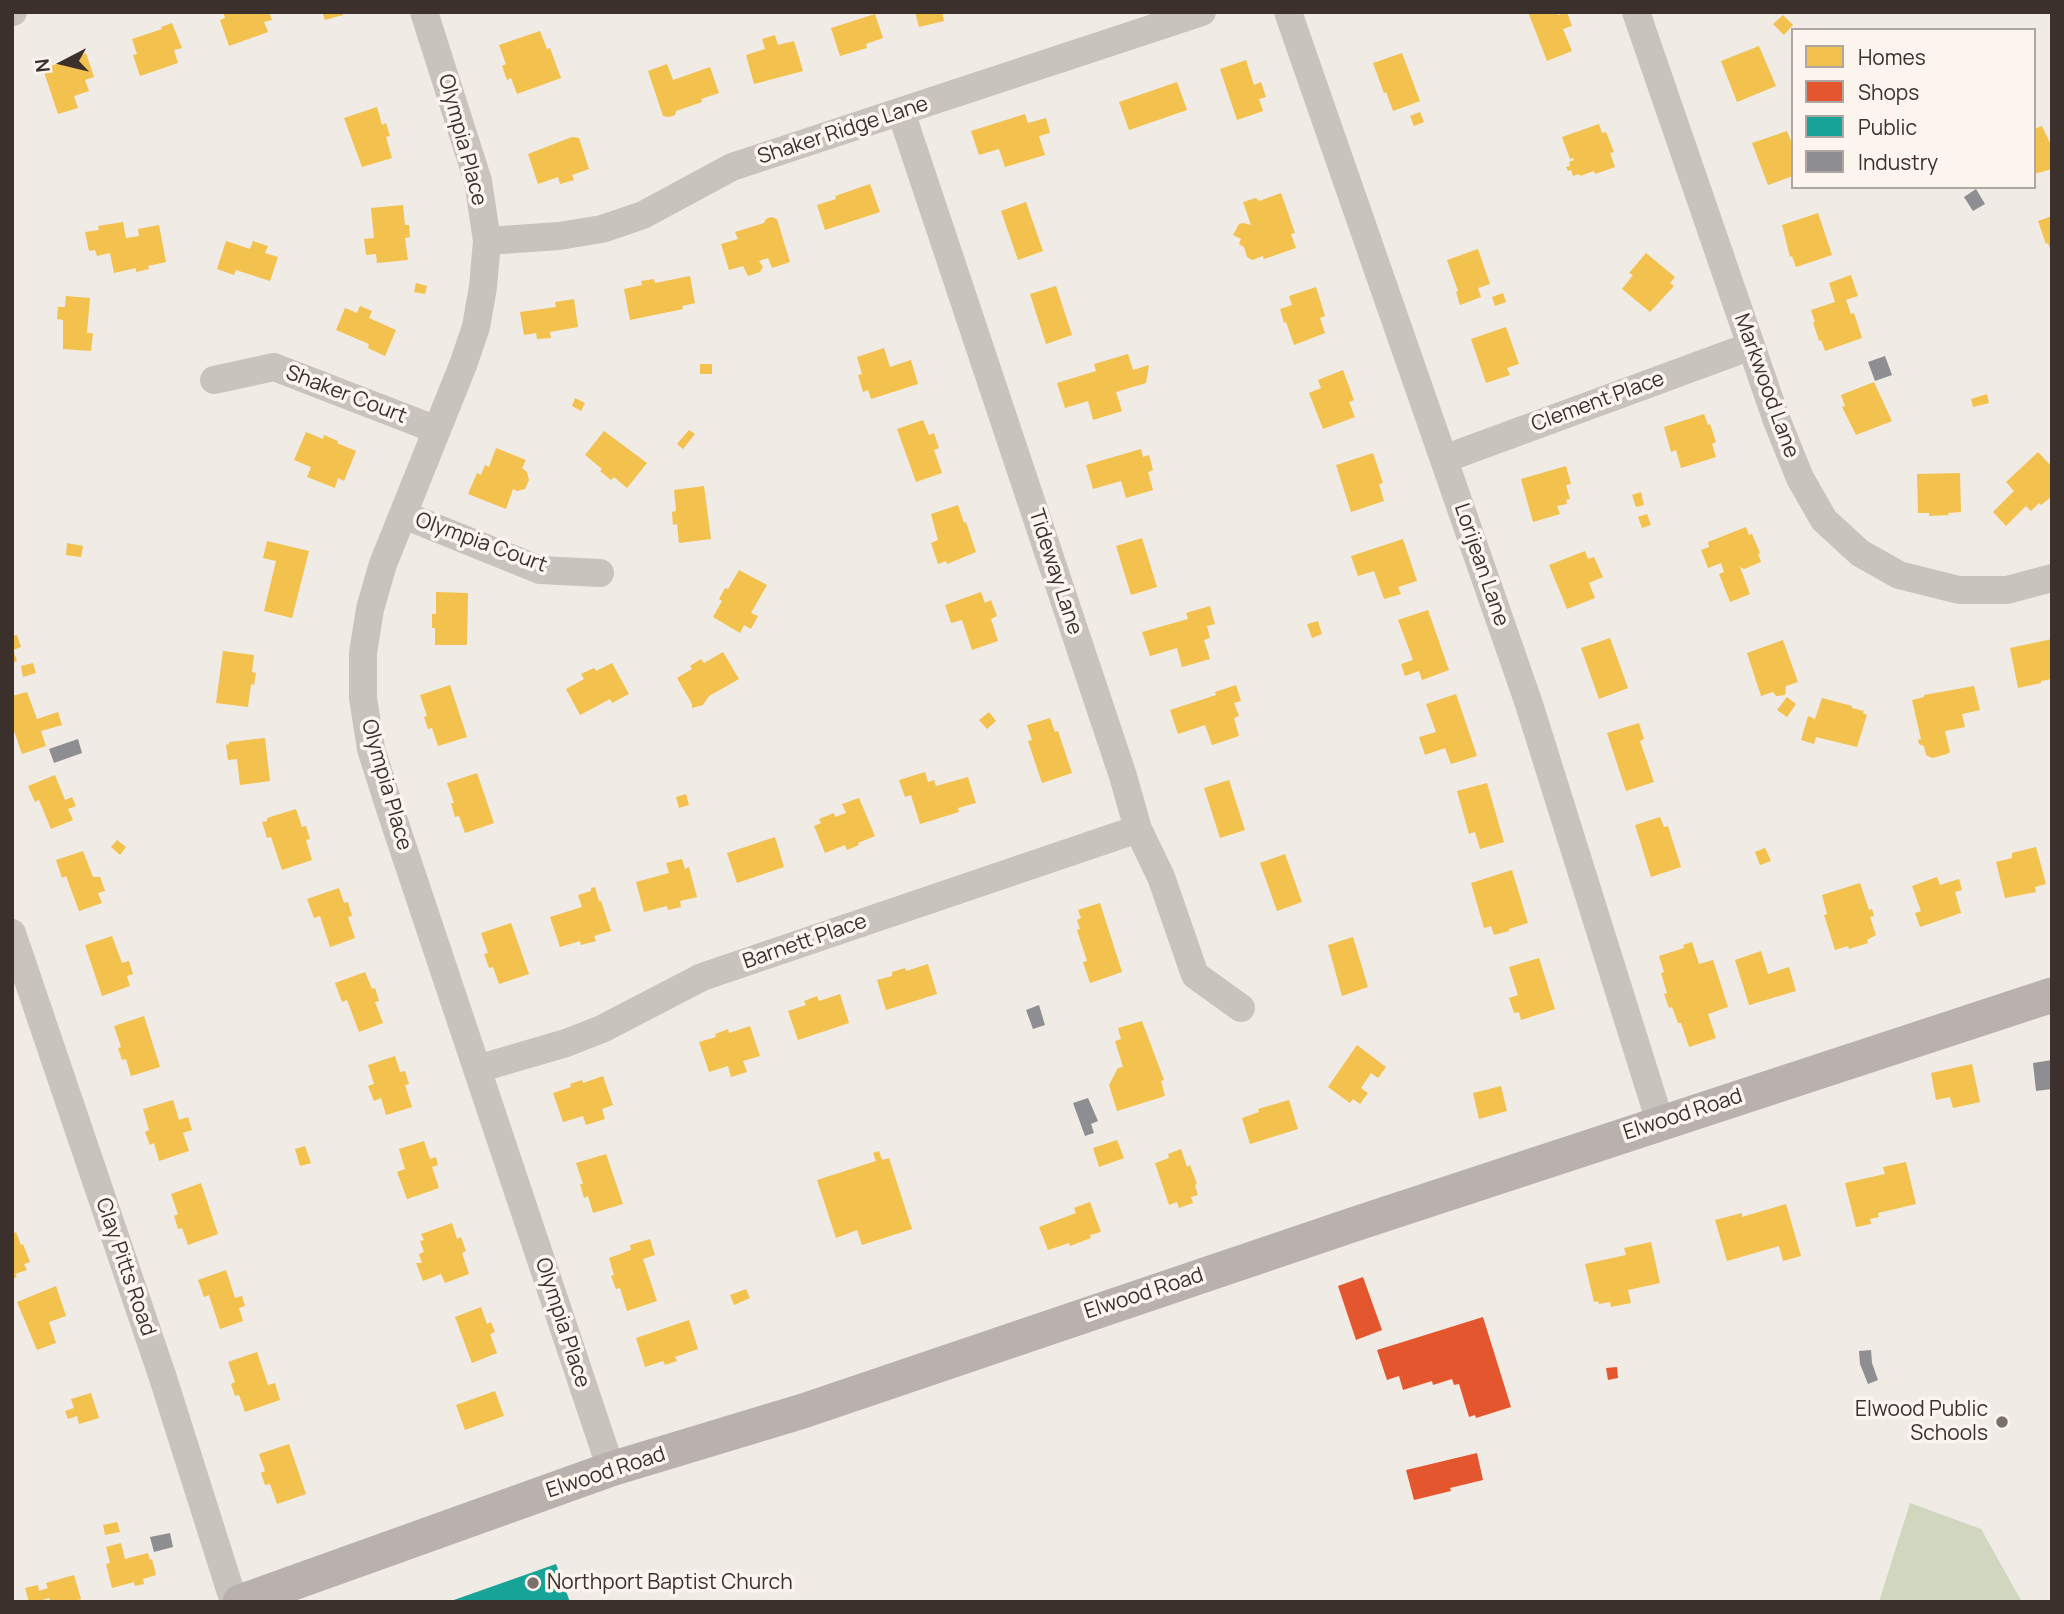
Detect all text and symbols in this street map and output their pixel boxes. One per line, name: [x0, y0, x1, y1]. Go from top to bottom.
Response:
north arrow: [28, 28, 98, 98]
legend: [1791, 28, 2036, 189]
text: Homes: [1858, 43, 1926, 71]
text: N: [28, 57, 56, 74]
street label: Olympia Place: [432, 72, 492, 208]
text: Shops: [1858, 78, 1919, 106]
street label: Shaker Ridge Lane: [755, 92, 931, 170]
text: Public: [1858, 113, 1917, 141]
text: Industry: [1858, 148, 1938, 176]
street label: Markwood Lane: [1728, 310, 1804, 462]
street label: Shaker Court: [282, 360, 410, 430]
street label: Clement Place: [1528, 366, 1668, 438]
street label: Lorijean Lane: [1448, 500, 1514, 630]
street label: Tideway Lane: [1023, 506, 1087, 638]
street label: Olympia Court: [412, 508, 550, 578]
street label: Olympia Place: [355, 717, 417, 853]
street label: Barnett Place: [740, 909, 870, 975]
street label: Elwood Road: [1620, 1084, 1746, 1146]
street label: Clay Pitts Road: [90, 1195, 160, 1339]
street label: Olympia Place: [529, 1255, 595, 1391]
street label: Elwood Road: [1081, 1263, 1207, 1325]
place label: Elwood Public Schools: [1855, 1397, 1988, 1447]
marker: Elwood Public Schools: [1994, 1414, 2010, 1430]
street label: Elwood Road: [543, 1442, 669, 1504]
place label: Northport Baptist Church: [547, 1570, 793, 1596]
marker: Northport Baptist Church: [525, 1575, 541, 1591]

